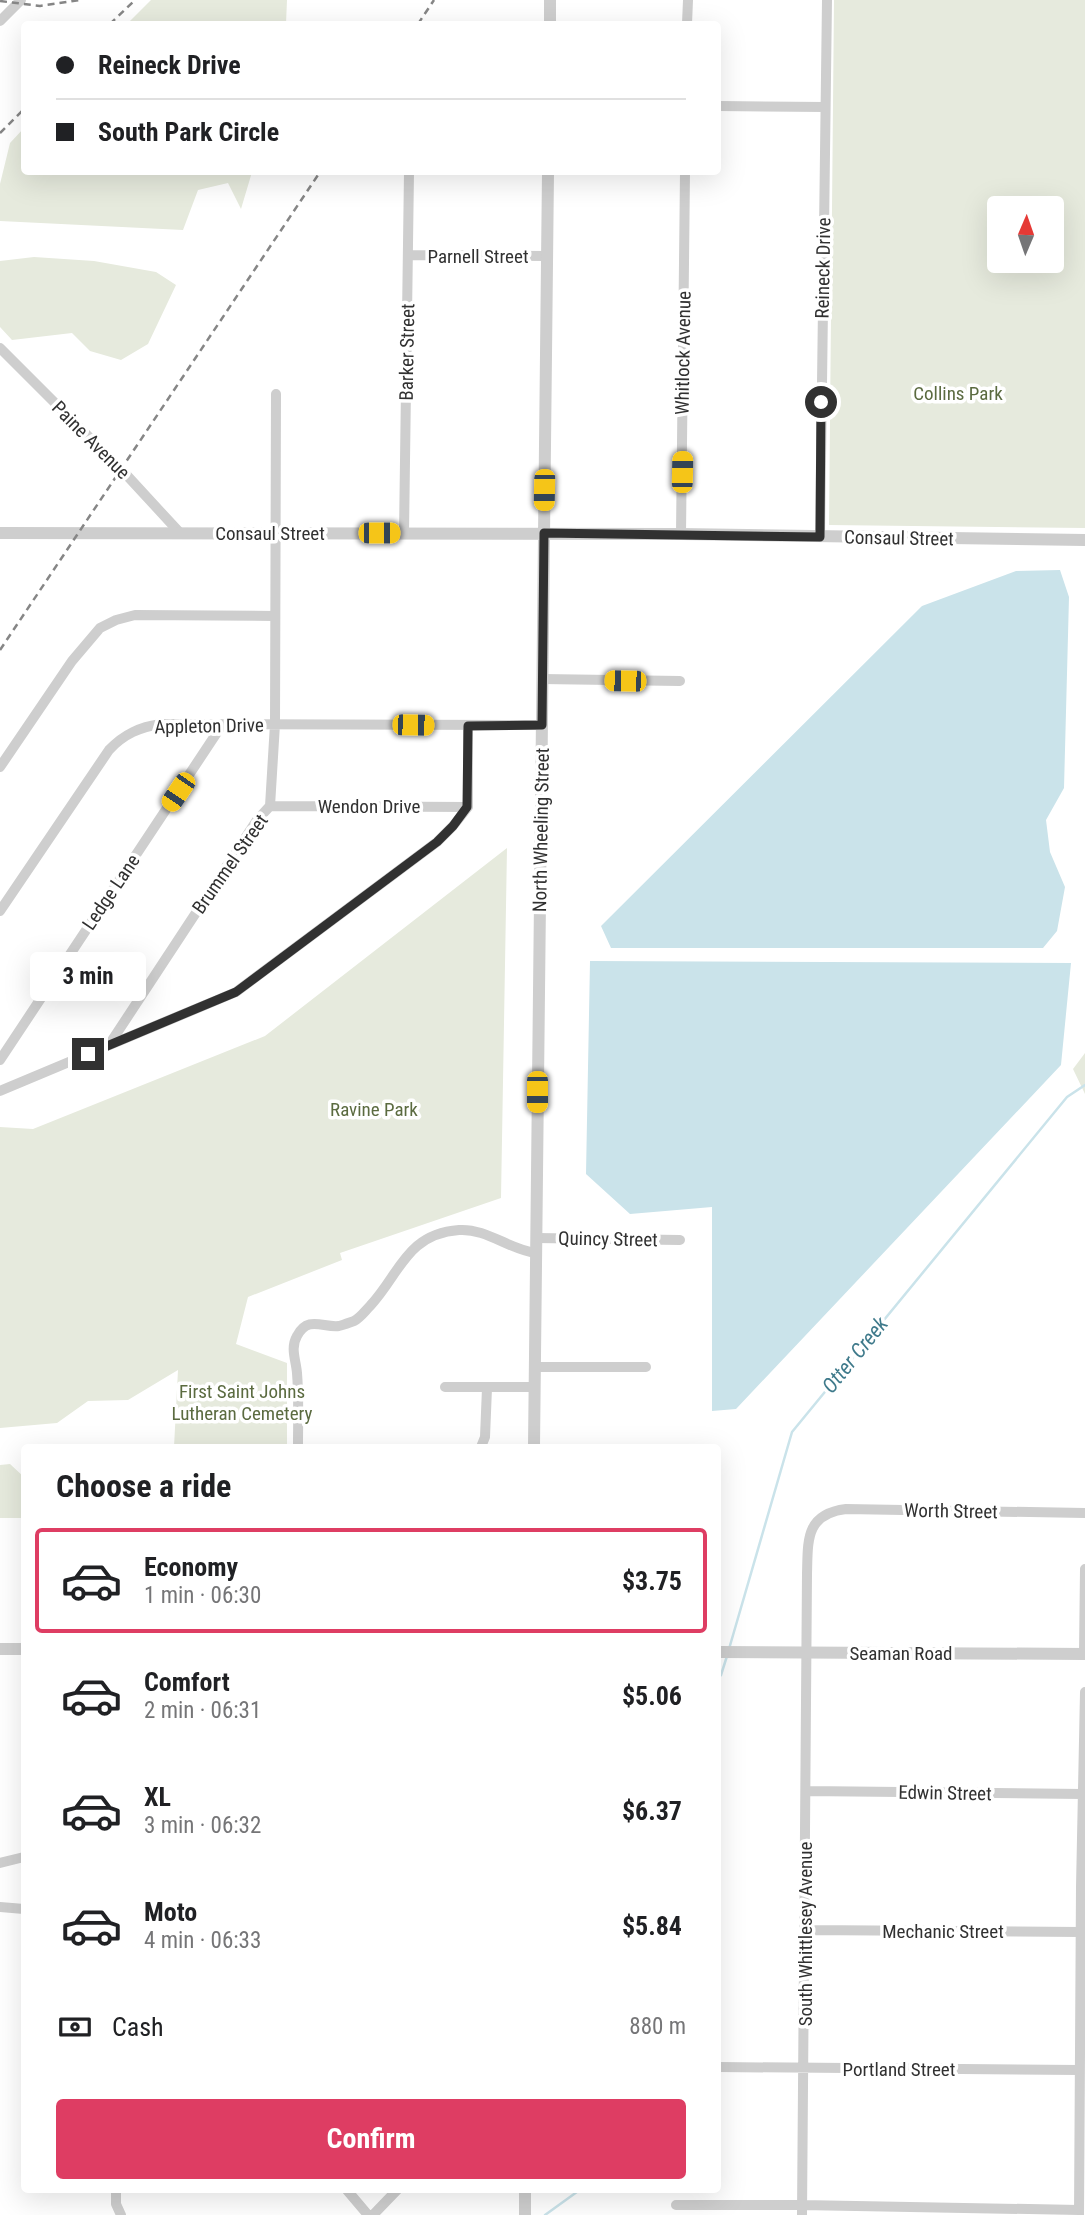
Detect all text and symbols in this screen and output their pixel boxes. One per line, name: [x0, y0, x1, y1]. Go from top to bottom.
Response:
text: Reineck Drive: [98, 50, 241, 80]
text: South Park Circle: [98, 117, 279, 147]
north arrow: [987, 196, 1064, 273]
map controls: [987, 196, 1064, 273]
street label: Reineck Drive: [811, 217, 835, 319]
street label: Parnell Street: [427, 245, 529, 268]
street label: Whitlock Avenue: [670, 291, 696, 415]
street label: Barker Street: [395, 303, 419, 401]
park label: Collins Park: [913, 382, 1003, 405]
route start: [805, 386, 837, 418]
street label: Paine Avenue: [47, 396, 135, 484]
car: [672, 451, 693, 493]
car: [534, 469, 555, 511]
street label: Consaul Street: [215, 522, 325, 545]
car: [359, 523, 401, 544]
street label: Consaul Street: [844, 526, 954, 550]
car: [604, 670, 647, 692]
street label: Appleton Drive: [154, 714, 264, 738]
car: [392, 714, 435, 736]
street label: North Wheeling Street: [528, 748, 554, 912]
car: [158, 769, 199, 815]
street label: Wendon Drive: [318, 795, 420, 818]
street label: Brummel Street: [187, 810, 273, 918]
street label: Ledge Lane: [77, 850, 145, 934]
callout: 3 min: [30, 953, 146, 1002]
text: 3 min: [62, 963, 114, 990]
route end: [72, 1038, 104, 1070]
car: [527, 1071, 548, 1113]
park label: Ravine Park: [330, 1098, 418, 1121]
street label: Quincy Street: [558, 1227, 658, 1251]
water label: Otter Creek: [817, 1312, 893, 1398]
park label: First Saint Johns Lutheran Cemetery: [172, 1380, 313, 1425]
text: Choose a ride: [56, 1467, 231, 1505]
street label: Worth Street: [904, 1499, 998, 1523]
icon: car: [60, 1549, 123, 1612]
text: Economy: [144, 1552, 238, 1582]
text: $3.75: [622, 1566, 682, 1596]
text: 1 min · 06:30: [144, 1582, 261, 1609]
street label: Seaman Road: [850, 1642, 952, 1665]
icon: car: [60, 1664, 123, 1727]
text: Comfort: [144, 1667, 230, 1697]
text: $5.06: [622, 1681, 682, 1711]
text: 2 min · 06:31: [144, 1697, 261, 1724]
icon: car: [60, 1779, 123, 1842]
street label: Edwin Street: [898, 1781, 992, 1805]
text: XL: [144, 1782, 171, 1812]
text: $6.37: [622, 1796, 682, 1826]
text: 3 min · 06:32: [144, 1812, 261, 1839]
street label: South Whittlesey Avenue: [794, 1842, 817, 2026]
icon: car: [60, 1894, 123, 1957]
text: Moto: [144, 1897, 197, 1927]
text: $5.84: [622, 1911, 682, 1941]
street label: Mechanic Street: [882, 1920, 1004, 1943]
text: 4 min · 06:33: [144, 1927, 261, 1954]
icon: cash: [56, 2008, 94, 2046]
text: Cash: [112, 2012, 164, 2042]
text: 880 m: [629, 2013, 686, 2040]
street label: Portland Street: [843, 2058, 955, 2081]
button: Confirm: [56, 2099, 686, 2179]

